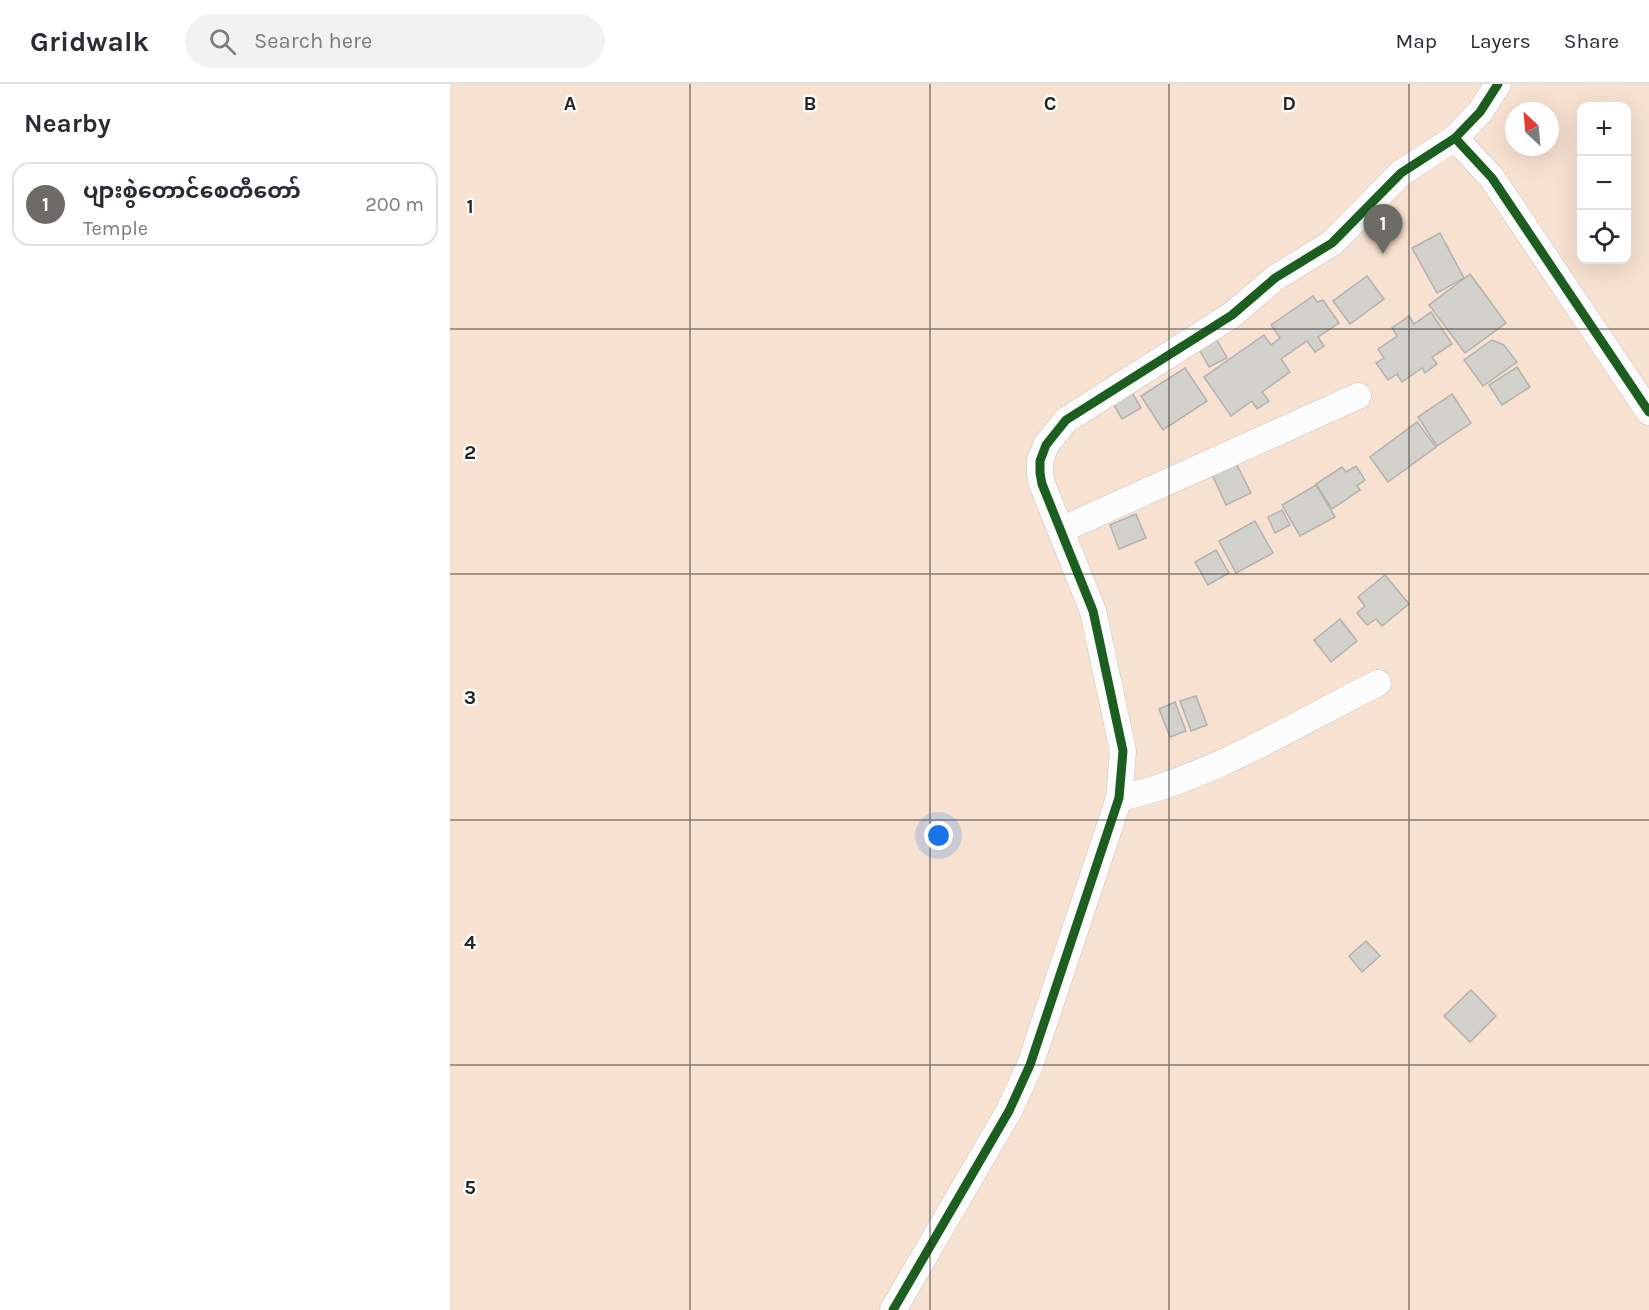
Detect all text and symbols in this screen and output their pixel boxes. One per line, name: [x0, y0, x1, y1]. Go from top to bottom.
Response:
search box: [185, 14, 605, 68]
text: Gridwalk: [30, 25, 149, 58]
icon: search: [206, 25, 239, 58]
text: Search here: [254, 28, 372, 54]
text: Map: [1395, 29, 1437, 53]
text: Layers: [1470, 29, 1531, 53]
text: Share: [1564, 29, 1619, 53]
text: A: [564, 92, 577, 115]
text: B: [804, 92, 816, 115]
text: C: [1044, 92, 1056, 115]
text: D: [1282, 92, 1296, 115]
north arrow: [1505, 102, 1559, 156]
map controls: [1577, 102, 1631, 264]
button: +: [1577, 102, 1631, 156]
text: Nearby: [24, 108, 111, 139]
button: −: [1577, 156, 1631, 210]
text: ပျားစွဲတောင်စေတီတော်: [83, 178, 301, 204]
text: 1: [42, 193, 49, 216]
text: 200 m: [365, 193, 424, 216]
text: 1: [466, 195, 474, 218]
pin: 1: [1364, 204, 1402, 254]
button: locate: [1577, 210, 1631, 264]
text: Temple: [83, 217, 148, 240]
text: 2: [464, 441, 476, 464]
text: 3: [464, 686, 476, 709]
your location: [924, 821, 953, 850]
text: 4: [464, 931, 476, 954]
text: 5: [464, 1176, 476, 1199]

